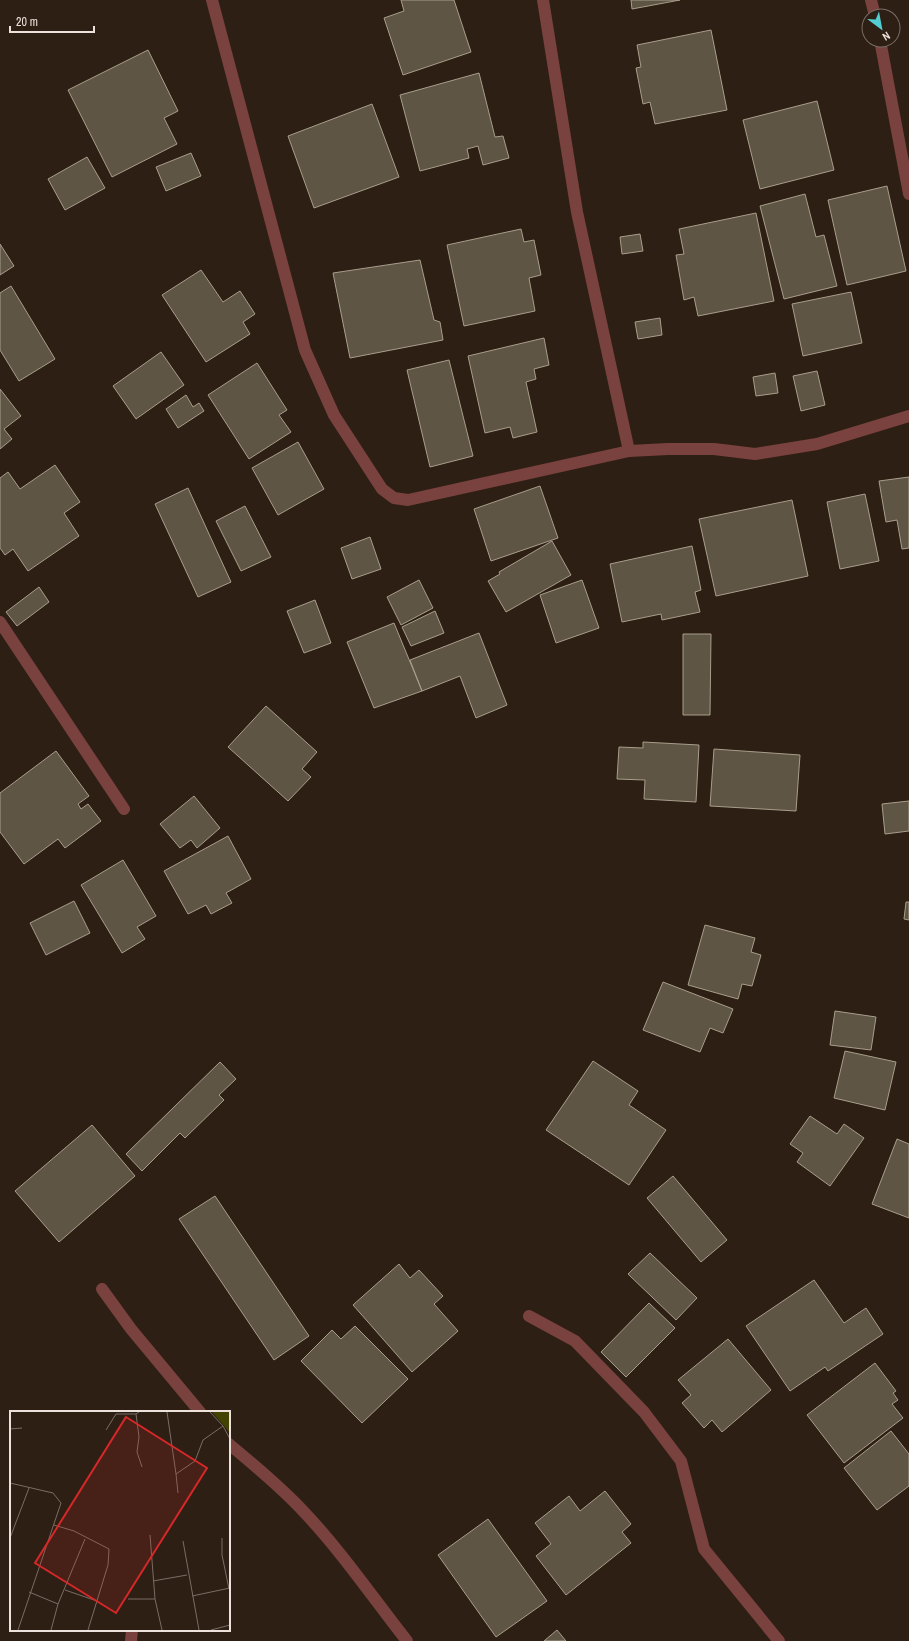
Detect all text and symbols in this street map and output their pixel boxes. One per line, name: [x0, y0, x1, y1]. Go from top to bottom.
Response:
scale bar: [10, 8, 94, 34]
north arrow: [861, 8, 901, 48]
text: 20 m: [16, 14, 38, 30]
text: N: [880, 29, 893, 44]
inset map: [10, 1411, 230, 1631]

